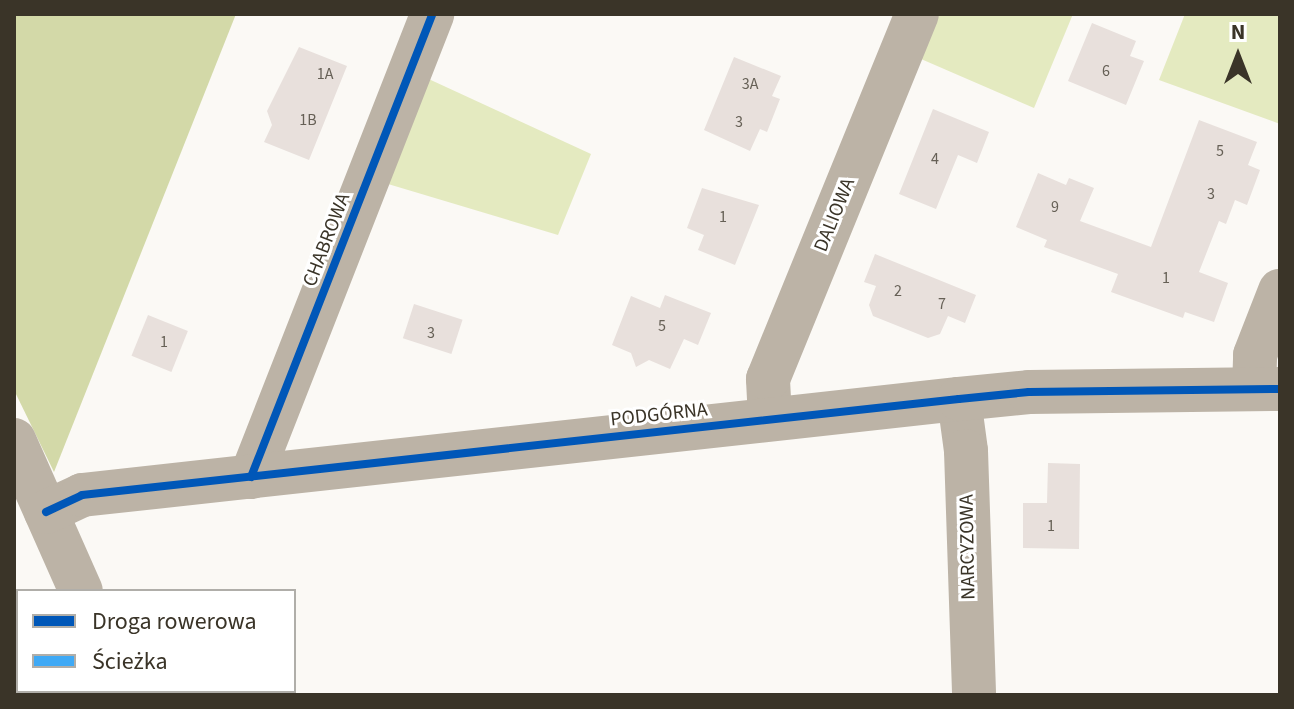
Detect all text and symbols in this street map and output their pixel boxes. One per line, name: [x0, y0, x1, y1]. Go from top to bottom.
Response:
north arrow: [1198, 16, 1278, 96]
text: N: [1231, 16, 1245, 48]
house number: 6: [1102, 61, 1110, 81]
house number: 1A: [317, 64, 333, 84]
house number: 3A: [742, 74, 758, 94]
house number: 1B: [299, 110, 317, 130]
house number: 3: [735, 112, 743, 132]
house number: 5: [1216, 141, 1224, 161]
house number: 4: [931, 149, 939, 169]
street label: DALIOWA: [809, 174, 861, 256]
house number: 3: [1207, 184, 1215, 204]
street label: CHABROWA: [298, 190, 356, 290]
house number: 9: [1051, 197, 1059, 217]
house number: 1: [719, 207, 727, 227]
house number: 1: [1162, 268, 1170, 288]
house number: 2: [894, 281, 902, 301]
house number: 7: [938, 294, 946, 314]
house number: 5: [658, 316, 666, 336]
house number: 3: [427, 323, 435, 343]
house number: 1: [160, 332, 168, 352]
street label: PODGÓRNA: [609, 398, 709, 432]
street label: NARCYZOWA: [955, 494, 981, 600]
house number: 1: [1047, 516, 1055, 536]
legend: [16, 589, 296, 693]
text: Droga rowerowa: [92, 604, 257, 639]
text: Ścieżka: [92, 644, 168, 679]

